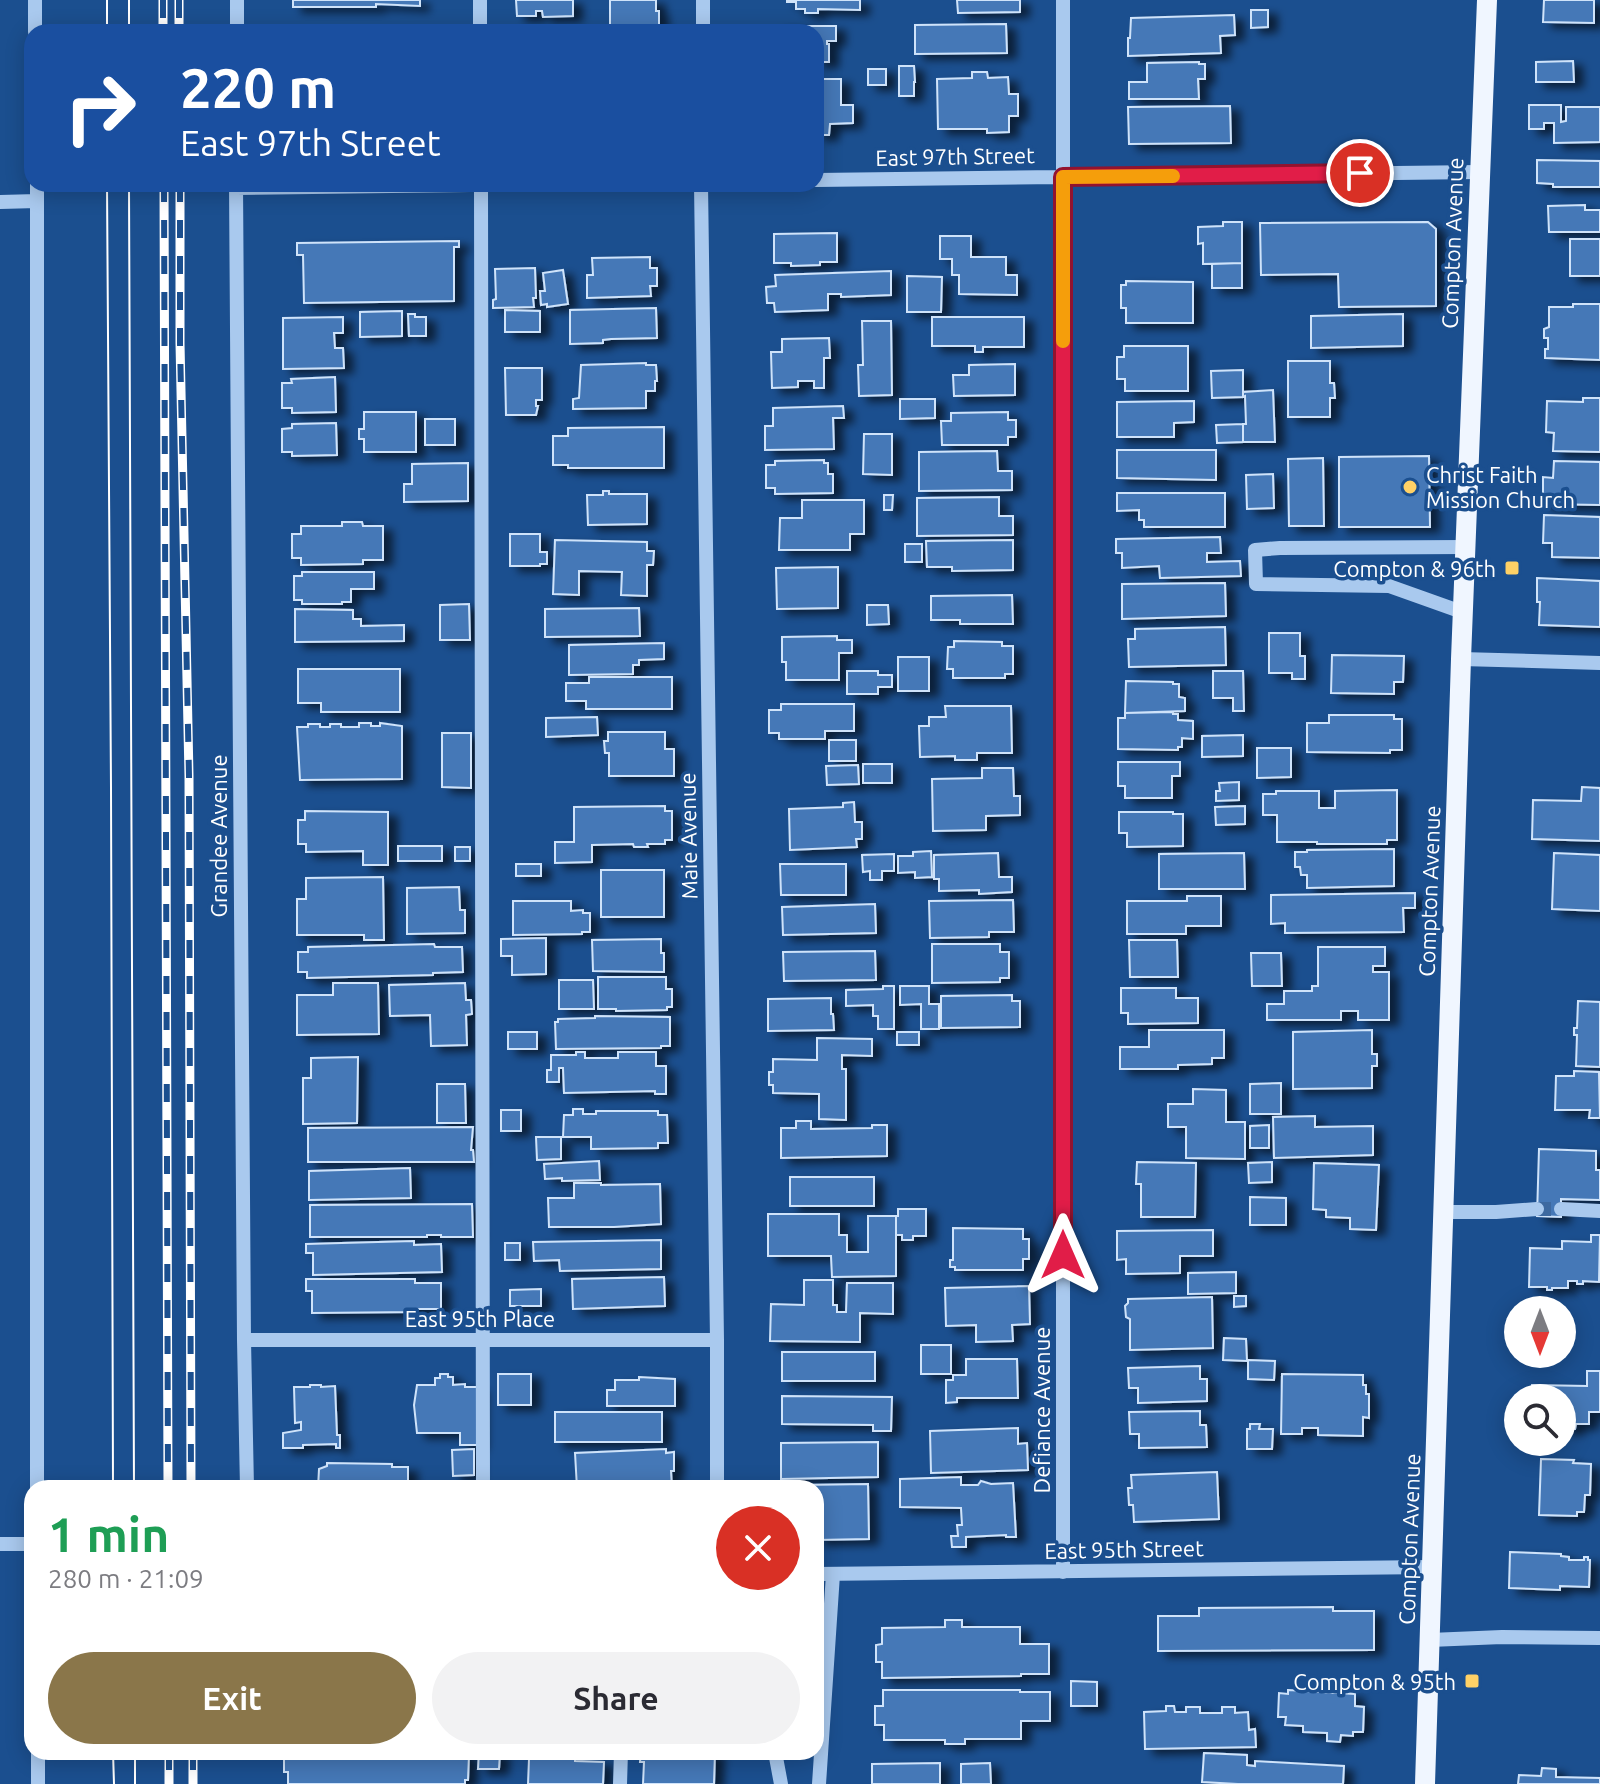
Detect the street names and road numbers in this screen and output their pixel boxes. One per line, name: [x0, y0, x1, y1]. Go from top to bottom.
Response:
street label: East 97th Street: [875, 142, 1035, 170]
street label: Compton Avenue: [1437, 157, 1467, 329]
street label: Grandee Avenue: [206, 754, 231, 918]
street label: Maie Avenue: [674, 772, 702, 900]
street label: Compton Avenue: [1414, 805, 1444, 977]
street label: East 95th Place: [405, 1306, 555, 1331]
street label: Defiance Avenue: [1029, 1327, 1054, 1493]
street label: Compton Avenue: [1394, 1453, 1424, 1625]
street label: East 95th Street: [1044, 1535, 1204, 1563]

